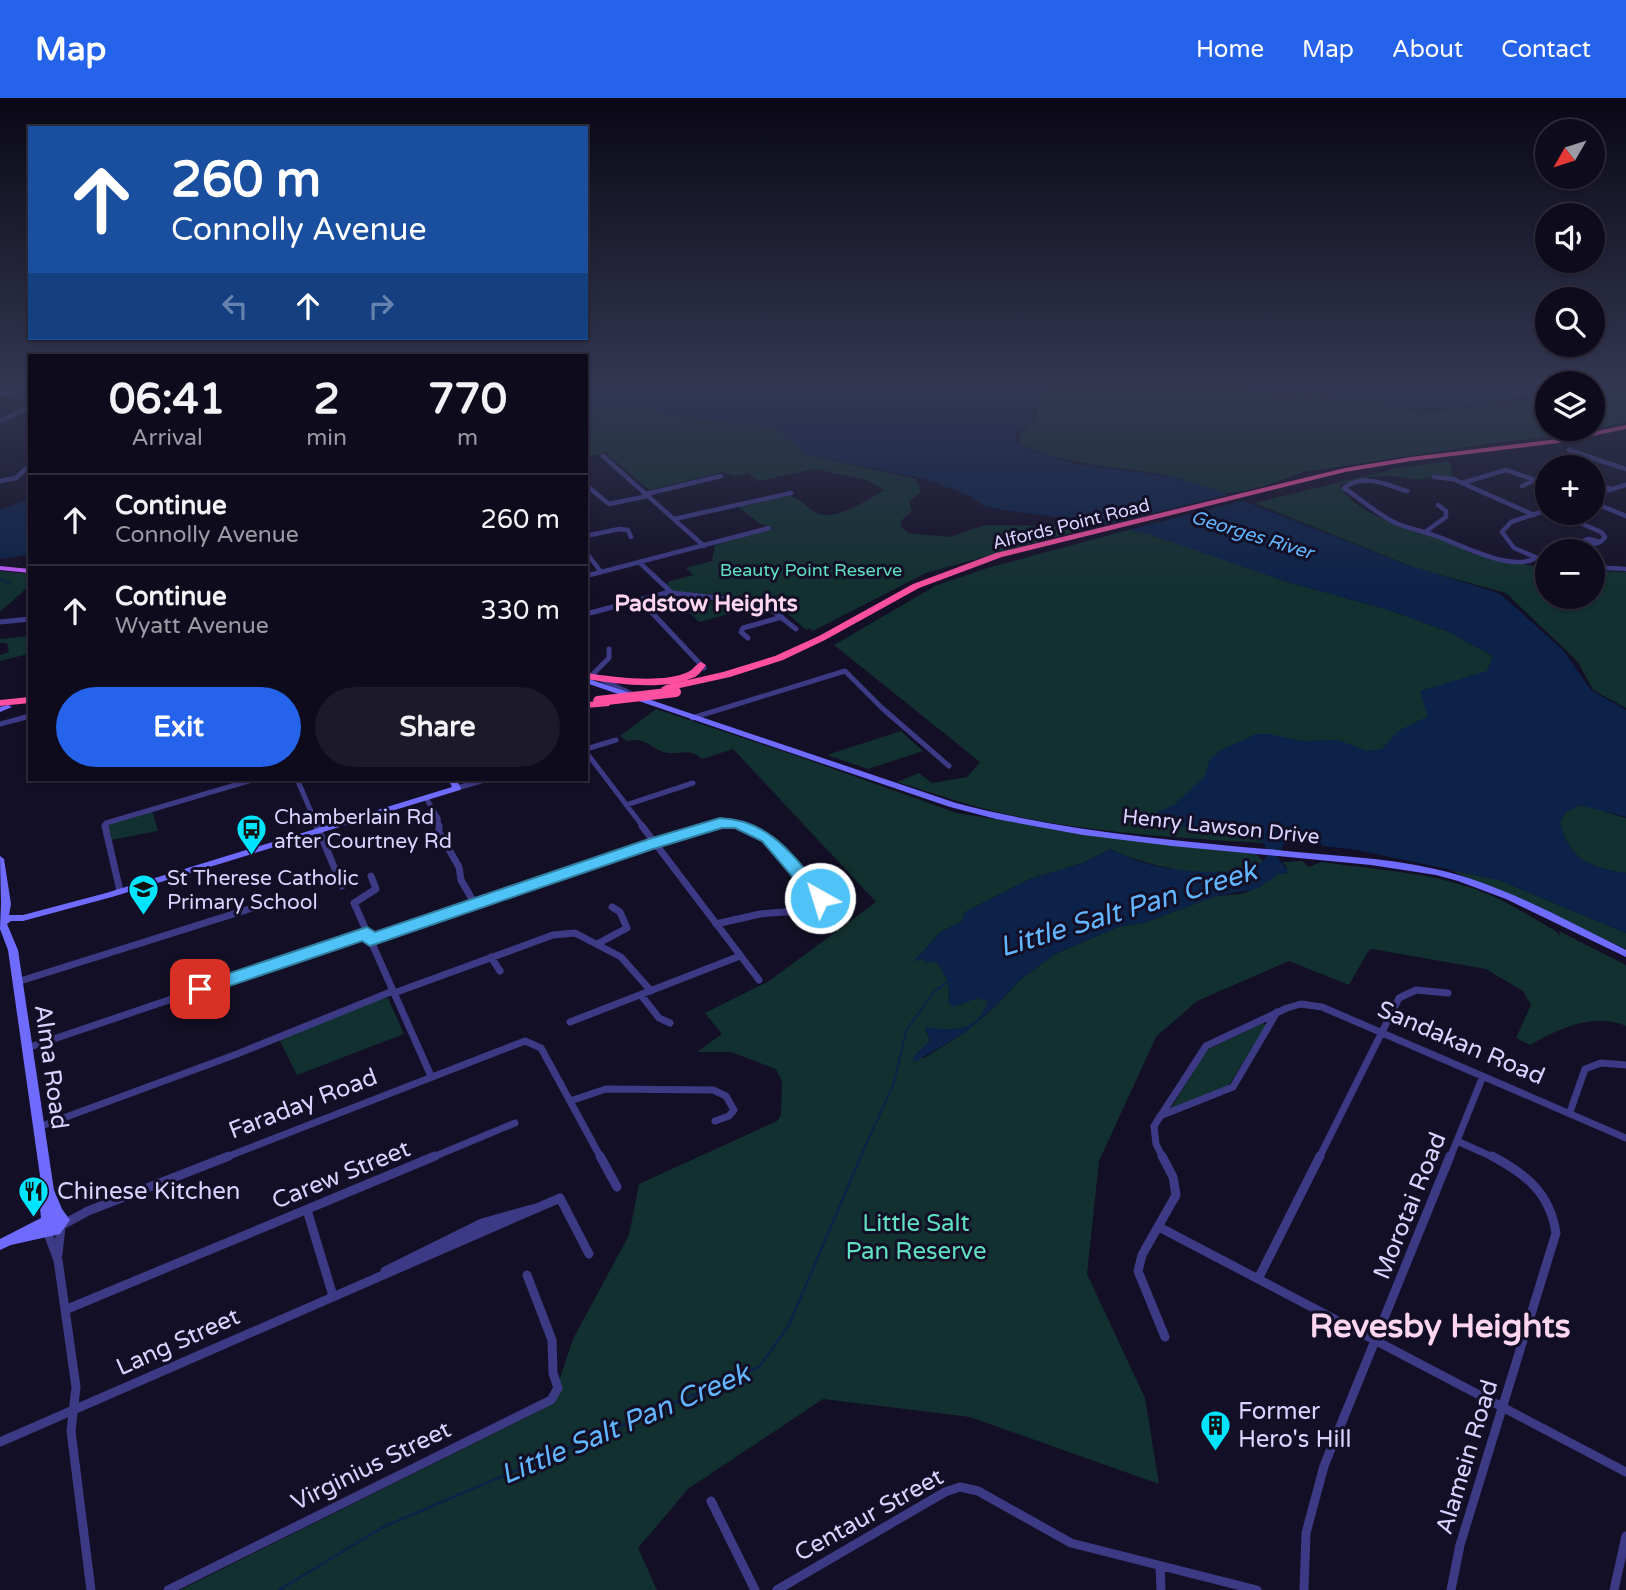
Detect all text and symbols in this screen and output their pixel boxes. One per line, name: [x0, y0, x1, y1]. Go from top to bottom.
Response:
text: Map: [35, 30, 106, 69]
text: Home: [1196, 35, 1264, 64]
text: Map: [1302, 35, 1354, 64]
text: About: [1392, 35, 1463, 64]
text: Contact: [1501, 35, 1591, 64]
north arrow: [1535, 119, 1605, 189]
map controls: [1535, 119, 1605, 609]
text: 260 m: [171, 151, 321, 210]
icon: ahead: [56, 154, 147, 245]
button: sound: [1535, 203, 1605, 273]
text: Connolly Avenue: [171, 211, 427, 249]
icon: left: [216, 287, 254, 325]
icon: ahead: [289, 287, 327, 325]
icon: right: [362, 287, 400, 325]
button: search: [1535, 287, 1605, 357]
button: layers: [1535, 371, 1605, 441]
text: 06:41: [109, 374, 225, 425]
text: 2: [313, 374, 340, 425]
text: 770: [428, 374, 507, 425]
text: Arrival: [132, 424, 203, 452]
text: min: [306, 424, 347, 452]
text: m: [457, 424, 478, 452]
button: +: [1535, 455, 1605, 525]
text: Continue: [115, 490, 227, 521]
street label: Alfords Point Road: [990, 494, 1152, 554]
icon: ahead: [56, 501, 94, 539]
text: 260 m: [480, 504, 560, 535]
water label: Georges River: [1188, 506, 1318, 565]
text: Connolly Avenue: [115, 521, 299, 549]
button: −: [1535, 539, 1605, 609]
park label: Beauty Point Reserve: [720, 559, 902, 581]
text: Continue: [115, 581, 227, 612]
district label: Padstow Heights: [614, 590, 798, 618]
icon: ahead: [56, 592, 94, 630]
text: 330 m: [480, 595, 560, 626]
text: Wyatt Avenue: [115, 612, 269, 640]
button: Exit: [56, 687, 301, 767]
button: Share: [315, 687, 560, 767]
street label: Henry Lawson Drive: [1121, 804, 1321, 850]
place label: Chamberlain Rd after Courtney Rd: [274, 805, 452, 854]
bus stop icon: Chamberlain Rd after Courtney Rd: [234, 812, 268, 856]
water label: Little Salt Pan Creek: [995, 853, 1262, 964]
position arrow: [783, 861, 857, 935]
place label: St Therese Catholic Primary School: [167, 866, 359, 915]
school or university icon: St Therese Catholic Primary School: [127, 873, 161, 917]
pin: [170, 959, 230, 1019]
icon: arrive: [181, 970, 219, 1008]
street label: Sandakan Road: [1373, 995, 1549, 1091]
street label: Alma Road: [28, 1003, 74, 1131]
street label: Faraday Road: [225, 1062, 381, 1146]
street label: Morotai Road: [1367, 1128, 1453, 1284]
street label: Carew Street: [268, 1134, 414, 1216]
restaurant icon: Chinese Kitchen: [17, 1174, 51, 1218]
place label: Chinese Kitchen: [57, 1177, 240, 1206]
park label: Little Salt Pan Reserve: [846, 1209, 986, 1266]
street label: Lang Street: [112, 1302, 244, 1382]
district label: Revesby Heights: [1310, 1307, 1571, 1346]
water label: Little Salt Pan Creek: [495, 1355, 756, 1492]
street label: Alamein Road: [1430, 1376, 1504, 1538]
place label: Former Hero's Hill: [1238, 1397, 1351, 1454]
building icon: Former Hero's Hill: [1198, 1408, 1232, 1452]
street label: Virginius Street: [286, 1415, 456, 1517]
street label: Centaur Street: [790, 1462, 948, 1568]

